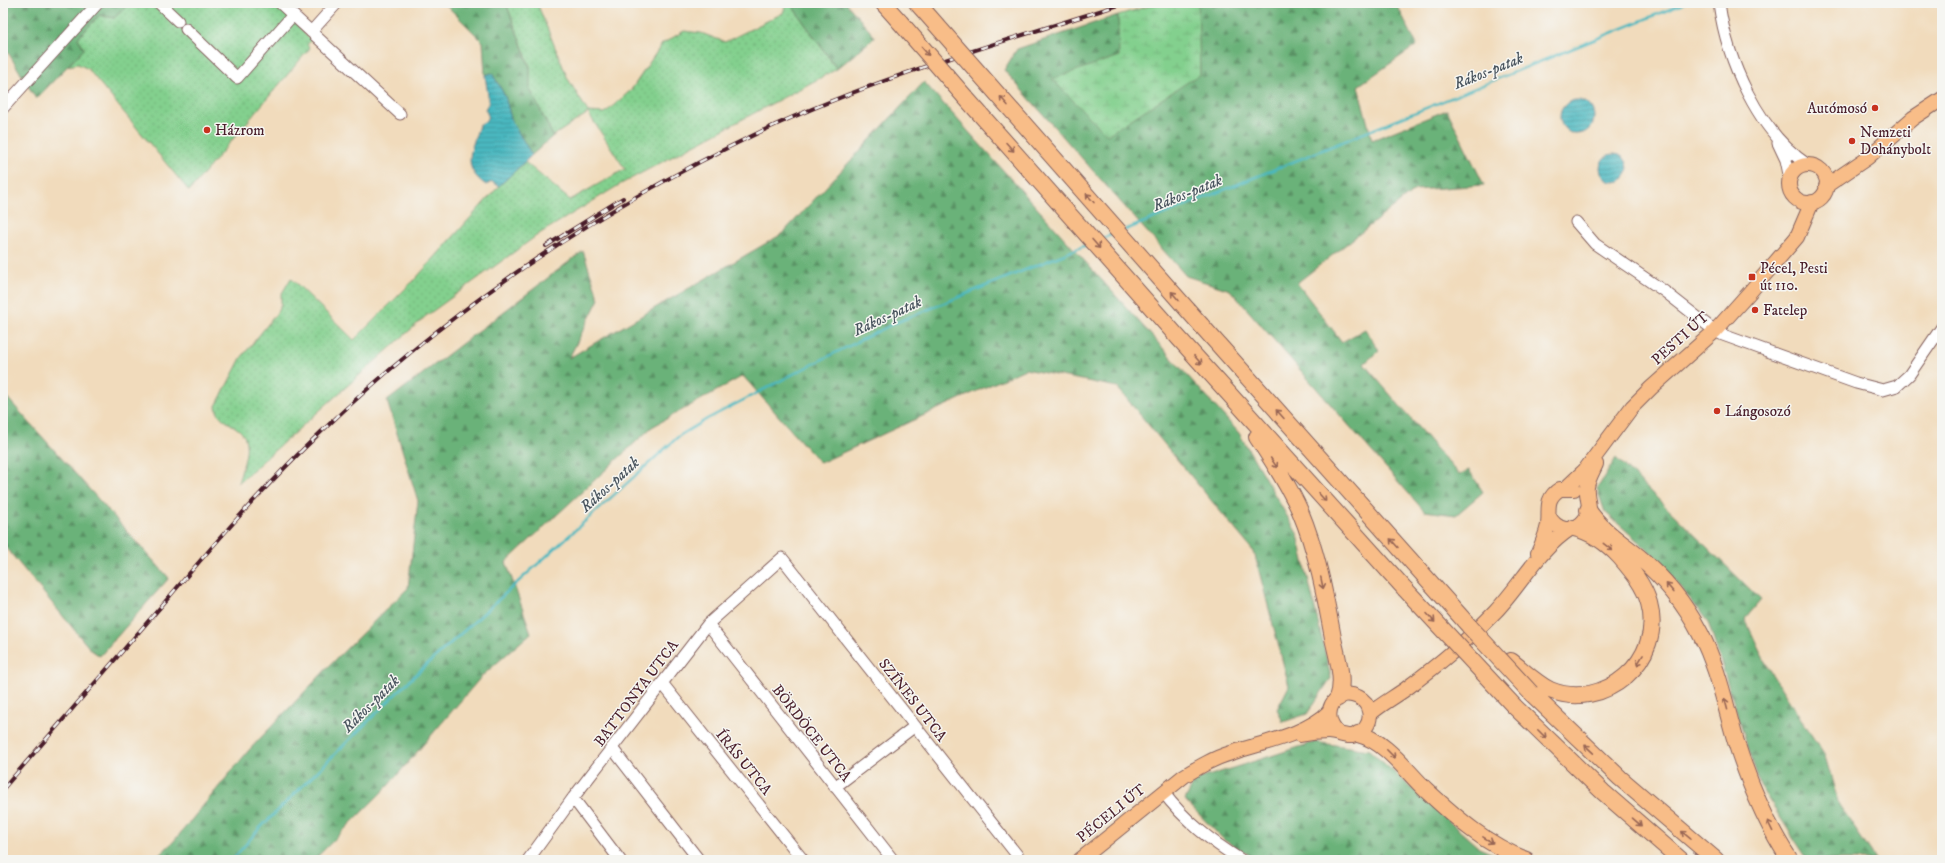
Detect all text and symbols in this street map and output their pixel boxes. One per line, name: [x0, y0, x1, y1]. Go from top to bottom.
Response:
one-way arrow: [921, 46, 930, 57]
water label: Rákos-patak: [1450, 48, 1526, 94]
one-way arrow: [999, 95, 1008, 106]
place label: Autómosó: [1807, 99, 1867, 118]
marker: Autómosó: [1870, 103, 1880, 113]
place label: Házrom: [215, 121, 265, 140]
place label: Nemzeti Dohánybolt: [1860, 123, 1931, 159]
marker: Házrom: [202, 125, 212, 135]
marker: Nemzeti Dohánybolt: [1847, 136, 1857, 146]
one-way arrow: [1005, 142, 1014, 152]
water label: Rákos-patak: [1149, 170, 1225, 216]
one-way arrow: [1085, 193, 1094, 204]
one-way arrow: [1091, 239, 1100, 249]
place label: Pécel, Pesti út 110.: [1760, 259, 1828, 295]
marker: Pécel, Pesti út 110.: [1747, 272, 1757, 282]
water label: Rákos-patak: [849, 291, 925, 341]
one-way arrow: [1171, 291, 1180, 301]
place label: Fatelep: [1763, 301, 1808, 320]
marker: Fatelep: [1750, 305, 1760, 315]
street label: PESTI ÚT: [1647, 306, 1714, 369]
one-way arrow: [1194, 355, 1203, 365]
place label: Lángosozó: [1725, 402, 1791, 421]
marker: Lángosozó: [1712, 406, 1722, 416]
one-way arrow: [1276, 409, 1285, 419]
water label: Rákos-patak: [575, 453, 644, 517]
one-way arrow: [1270, 457, 1278, 468]
one-way arrow: [1317, 491, 1326, 501]
one-way arrow: [1390, 537, 1399, 548]
one-way arrow: [1602, 542, 1613, 551]
one-way arrow: [1319, 576, 1327, 589]
one-way arrow: [1666, 583, 1675, 594]
one-way arrow: [1427, 612, 1436, 623]
street label: BATTONYA UTCA: [590, 636, 683, 750]
street label: SZÍNES UTCA: [874, 654, 952, 746]
one-way arrow: [1635, 654, 1643, 666]
water label: Rákos-patak: [337, 670, 404, 737]
street label: BÖRDÖCE UTCA: [768, 681, 856, 786]
one-way arrow: [1722, 698, 1729, 711]
street label: ÍRÁS UTCA: [711, 725, 777, 799]
one-way arrow: [1537, 729, 1546, 739]
one-way arrow: [1584, 745, 1594, 754]
one-way arrow: [1385, 749, 1395, 759]
street label: PÉCELI ÚT: [1072, 779, 1150, 847]
one-way arrow: [1631, 818, 1642, 827]
one-way arrow: [1766, 821, 1774, 833]
one-way arrow: [1680, 831, 1691, 840]
one-way arrow: [1482, 837, 1494, 845]

